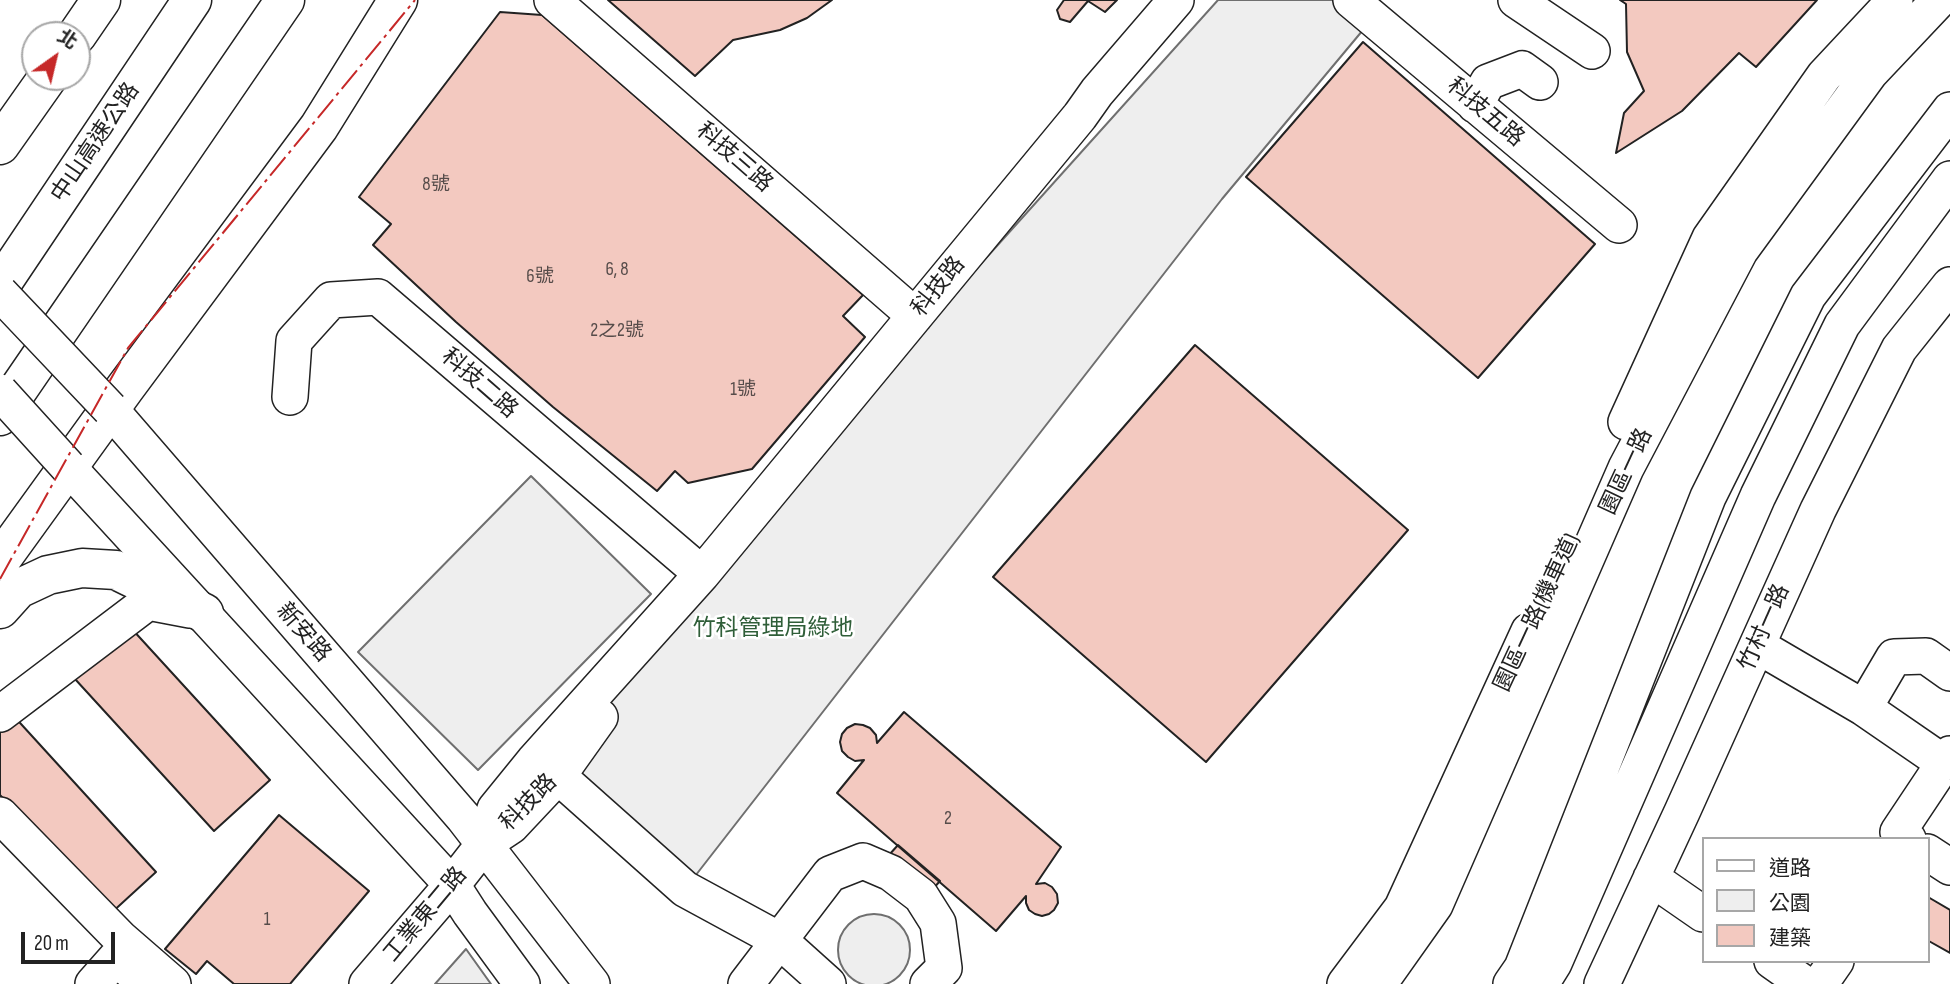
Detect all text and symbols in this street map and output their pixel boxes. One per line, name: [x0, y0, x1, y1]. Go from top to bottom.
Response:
north arrow: [21, 21, 91, 91]
text: 北: [53, 25, 81, 55]
street label: 科技五路: [1441, 73, 1529, 153]
street label: 中山高速公路: [46, 78, 146, 208]
street label: 科技三路: [690, 117, 778, 199]
house number: 8號: [422, 174, 450, 196]
street label: 科技路: [907, 252, 971, 322]
house number: 6, 8: [605, 259, 629, 281]
house number: 6號: [526, 266, 554, 288]
house number: 2之2號: [590, 320, 644, 342]
street label: 科技二路: [435, 343, 523, 425]
house number: 1號: [730, 379, 756, 401]
street label: 園區一路: [1595, 424, 1659, 520]
street label: 園區一路(機車道): [1489, 530, 1587, 696]
street label: 竹村一路: [1734, 580, 1796, 676]
street label: 新安路: [270, 598, 336, 668]
park label: 竹科管理局綠地: [693, 615, 853, 643]
street label: 科技路: [495, 769, 563, 837]
house number: 2: [944, 808, 952, 830]
legend: [1702, 837, 1929, 963]
text: 道路: [1769, 856, 1811, 881]
street label: 工業東二路: [378, 862, 474, 968]
text: 公園: [1769, 891, 1811, 916]
house number: 1: [264, 909, 270, 931]
scale bar: [24, 918, 119, 962]
text: 建築: [1769, 926, 1811, 951]
text: 20 m: [34, 931, 69, 956]

